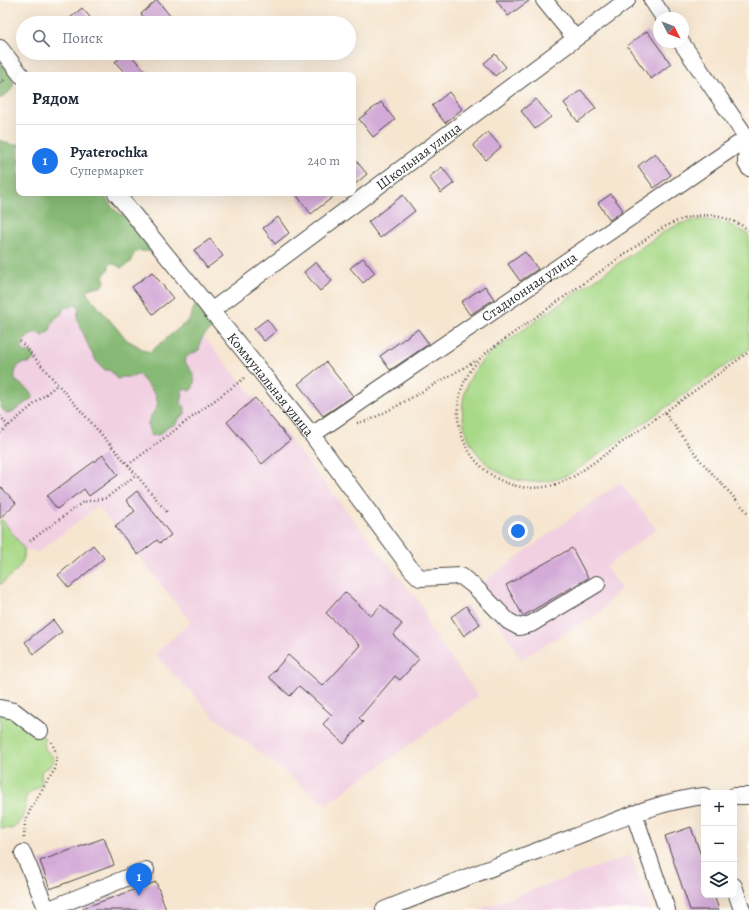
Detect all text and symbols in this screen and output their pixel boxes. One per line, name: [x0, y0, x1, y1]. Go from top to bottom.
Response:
north arrow: [653, 12, 689, 48]
search box: [16, 16, 356, 60]
icon: search: [30, 27, 52, 49]
text: Поиск: [62, 28, 103, 48]
text: Рядом: [32, 87, 79, 110]
street label: Школьная улица: [372, 118, 466, 194]
text: Pyaterochka: [70, 142, 148, 162]
text: 1: [43, 152, 47, 169]
text: 240 m: [308, 152, 340, 169]
text: Супермаркет: [70, 162, 144, 179]
street label: Стадионная улица: [478, 247, 581, 326]
street label: Коммунальная улица: [223, 329, 319, 441]
your location: [508, 521, 528, 541]
map controls: [701, 790, 737, 898]
button: +: [701, 790, 737, 826]
button: −: [701, 826, 737, 862]
button: layers: [701, 862, 737, 898]
pin: 1: [126, 863, 152, 896]

